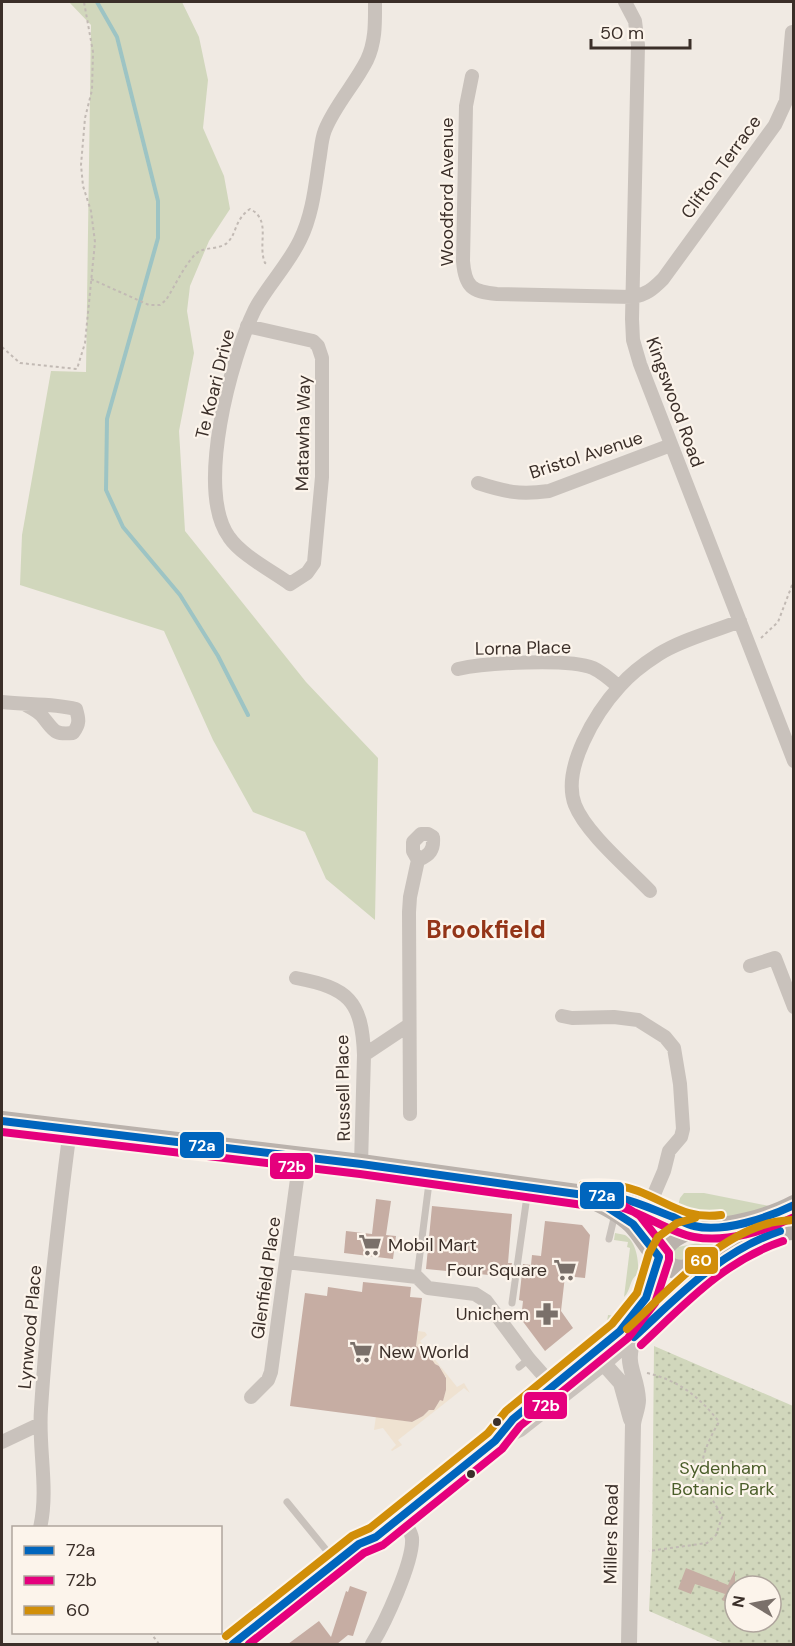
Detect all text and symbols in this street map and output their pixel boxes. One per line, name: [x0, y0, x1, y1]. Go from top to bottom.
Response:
scale bar: [591, 12, 690, 50]
text: 50 m: [600, 21, 644, 45]
street label: Clifton Terrace: [675, 110, 767, 224]
street label: Woodford Avenue: [435, 117, 459, 267]
street label: Te Koari Drive: [190, 327, 240, 441]
street label: Kingswood Road: [640, 334, 710, 470]
street label: Matawha Way: [290, 375, 316, 491]
street label: Bristol Avenue: [526, 425, 646, 485]
street label: Lorna Place: [475, 635, 571, 661]
district label: Brookfield: [426, 914, 546, 945]
street label: Russell Place: [330, 1034, 356, 1142]
line badge: 72a: [179, 1131, 225, 1159]
text: 72a: [188, 1135, 216, 1156]
line badge: 72b: [269, 1152, 314, 1180]
text: 72b: [278, 1156, 306, 1177]
line badge: 72a: [579, 1181, 625, 1210]
text: 72a: [588, 1185, 616, 1206]
street label: Glenfield Place: [246, 1215, 286, 1341]
supermarket icon: Mobil Mart: [357, 1232, 383, 1258]
place label: Mobil Mart: [388, 1233, 477, 1257]
line badge: 60: [684, 1246, 719, 1275]
text: 60: [690, 1250, 712, 1271]
supermarket icon: Four Square: [552, 1257, 578, 1283]
place label: Four Square: [447, 1258, 547, 1282]
street label: Lynwood Place: [13, 1264, 47, 1390]
pharmacy icon: Unichem: [534, 1301, 560, 1327]
place label: Unichem: [456, 1302, 529, 1326]
supermarket icon: New World: [348, 1339, 374, 1365]
place label: New World: [379, 1340, 469, 1364]
line badge: 72b: [523, 1391, 568, 1420]
text: 72b: [532, 1395, 560, 1416]
unlabelled marker: [491, 1416, 503, 1428]
park label: Sydenham Botanic Park: [671, 1456, 775, 1501]
unlabelled marker: [465, 1468, 477, 1480]
street label: Millers Road: [598, 1484, 624, 1584]
legend: [12, 1526, 222, 1634]
text: 72a: [66, 1538, 95, 1562]
text: 72b: [66, 1568, 97, 1592]
north arrow: [723, 1574, 783, 1634]
text: N: [727, 1594, 750, 1609]
text: 60: [66, 1598, 90, 1622]

